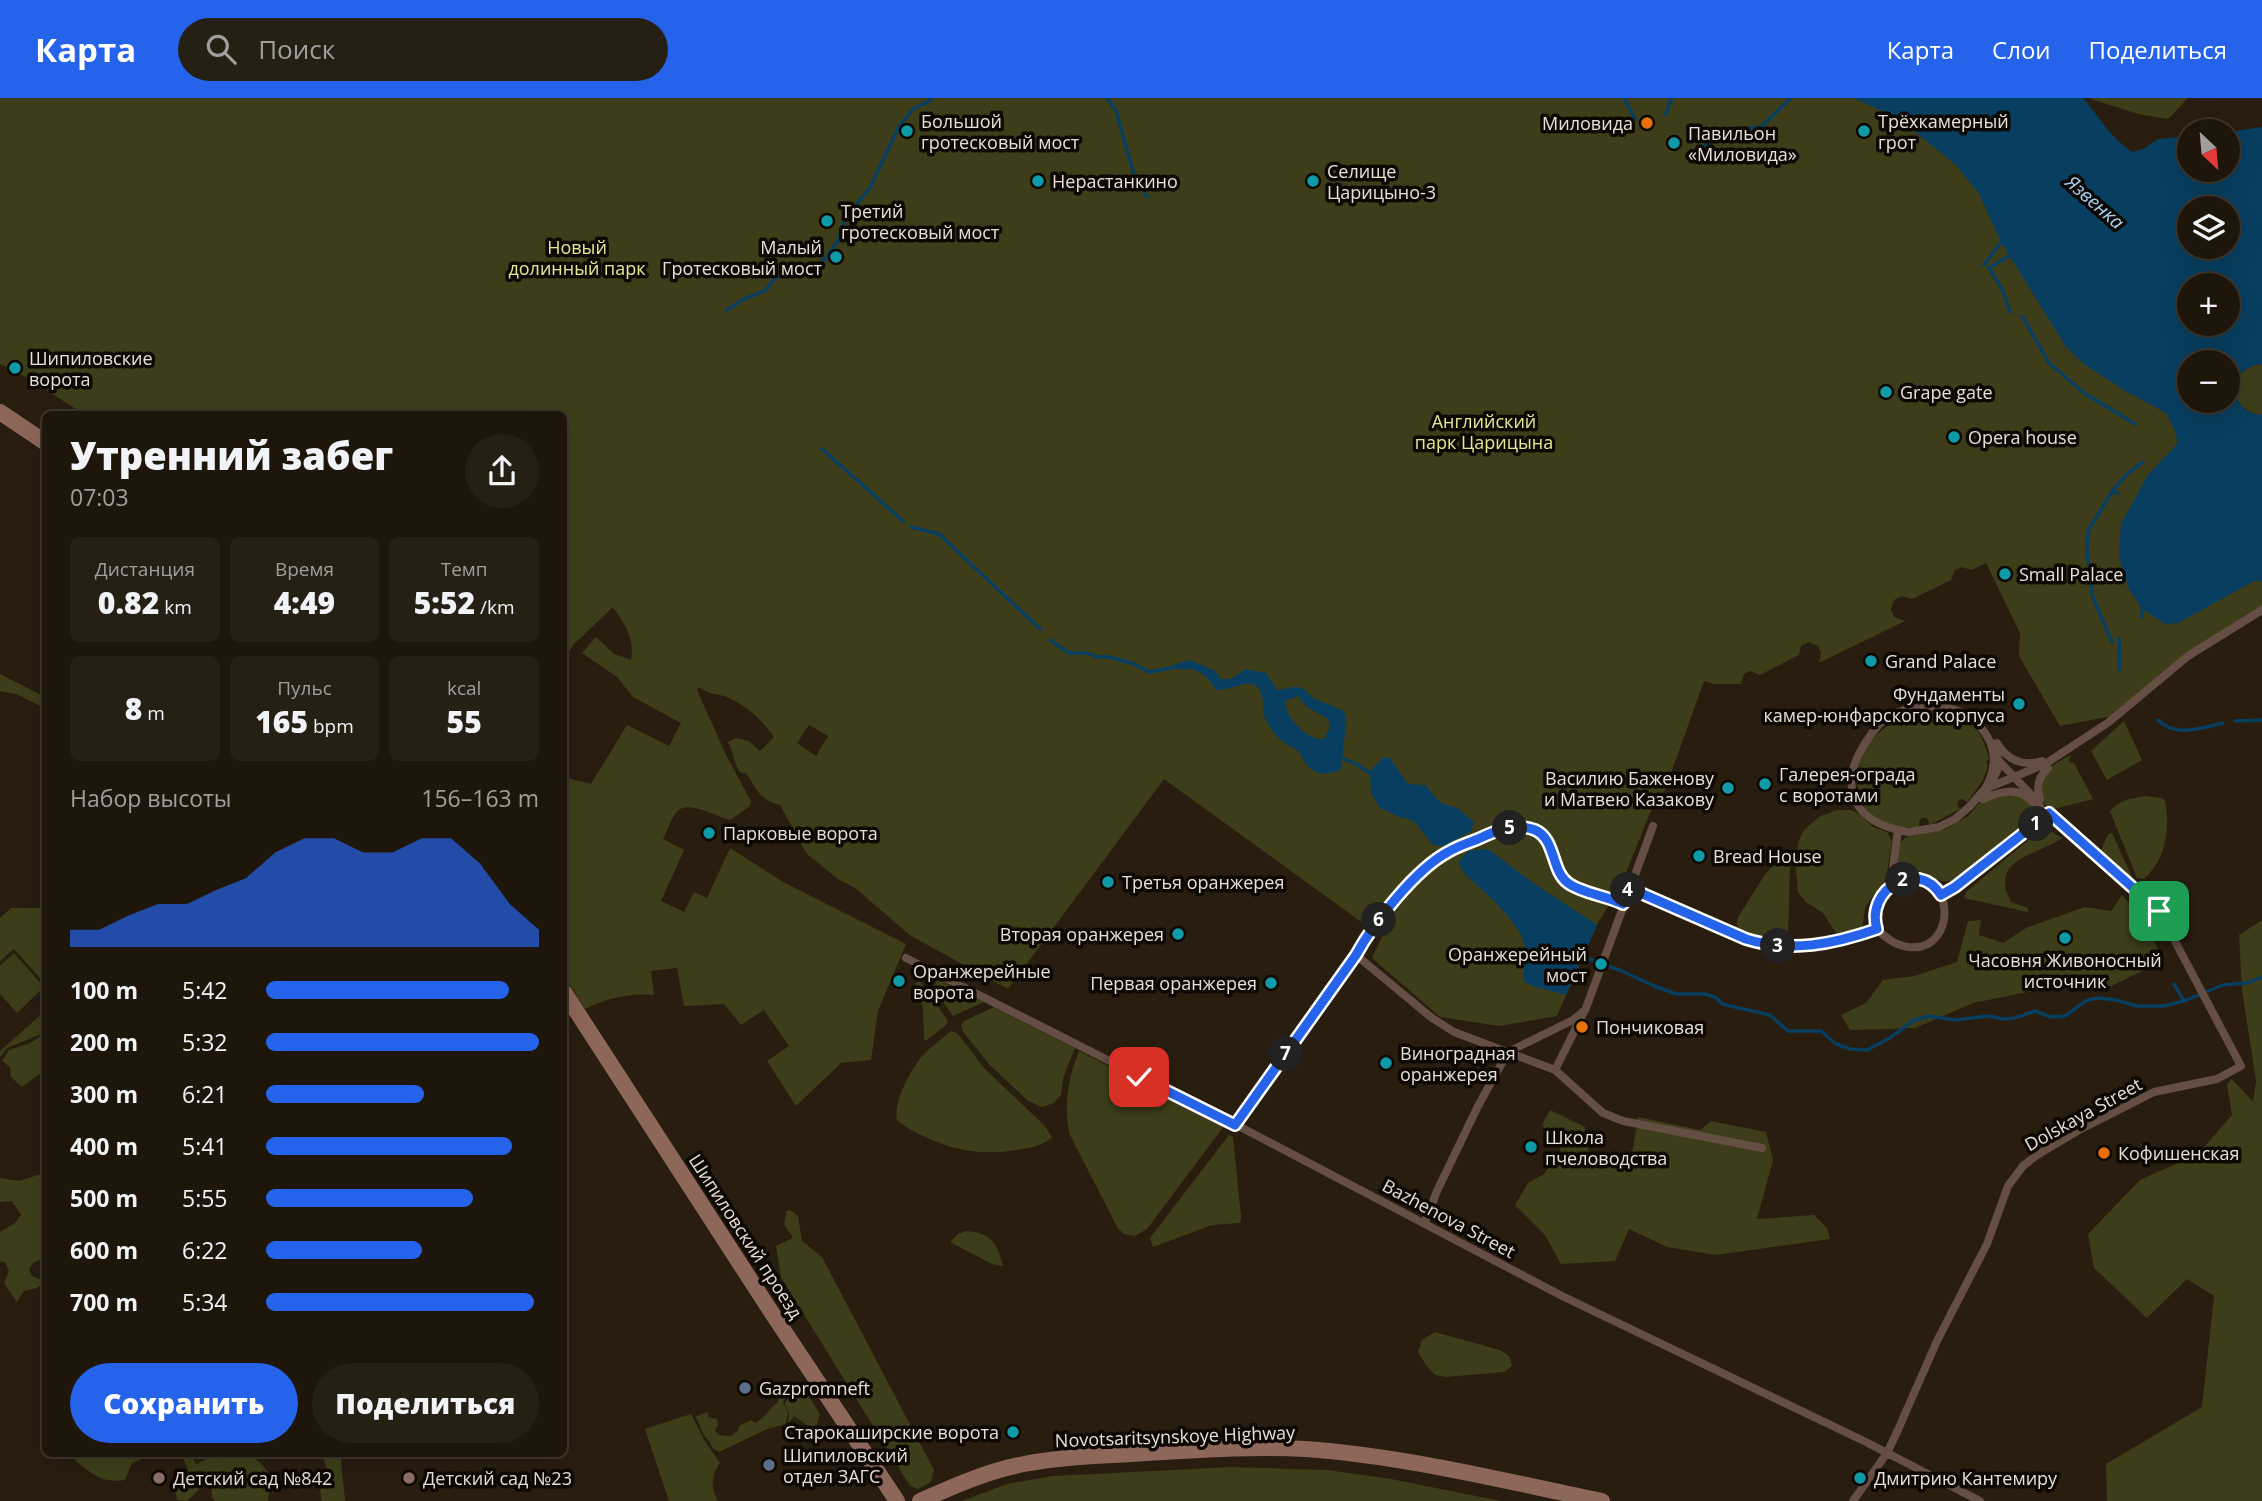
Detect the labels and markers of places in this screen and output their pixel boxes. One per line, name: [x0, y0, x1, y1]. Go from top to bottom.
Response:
place label: Большой гротесковый мост: [921, 109, 1080, 154]
place label: Трёхкамерный грот: [1878, 109, 2009, 154]
place label: Миловида: [1542, 111, 1633, 135]
marker: Миловида: [1639, 115, 1655, 131]
place label: Павильон «Миловида»: [1688, 121, 1797, 166]
marker: Большой гротесковый мост: [899, 123, 915, 139]
marker: Трёхкамерный грот: [1856, 123, 1872, 139]
marker: Павильон «Миловида»: [1666, 135, 1682, 151]
place label: Селище Царицыно-3: [1327, 159, 1436, 204]
place label: Нерастанкино: [1052, 169, 1178, 193]
marker: Нерастанкино: [1030, 173, 1046, 189]
marker: Селище Царицыно-3: [1305, 173, 1321, 189]
place label: Третий гротесковый мост: [841, 199, 1000, 244]
marker: Третий гротесковый мост: [819, 213, 835, 229]
place label: Малый Гротесковый мост: [662, 235, 823, 280]
marker: Малый Гротесковый мост: [828, 249, 844, 265]
place label: Шипиловские ворота: [29, 346, 153, 391]
marker: Шипиловские ворота: [7, 360, 23, 376]
place label: Grape gate: [1900, 380, 1993, 404]
marker: Grape gate: [1878, 384, 1894, 400]
place label: Opera house: [1968, 425, 2077, 449]
marker: Opera house: [1946, 429, 1962, 445]
place label: Small Palace: [2019, 562, 2123, 586]
marker: Small Palace: [1997, 566, 2013, 582]
place label: Grand Palace: [1885, 649, 1996, 673]
marker: Grand Palace: [1863, 653, 1879, 669]
place label: Фундаменты камер-юнфарского корпуса: [1763, 682, 2005, 727]
marker: Фундаменты камер-юнфарского корпуса: [2011, 696, 2027, 712]
place label: Галерея-ограда с воротами: [1779, 762, 1916, 807]
place label: Василию Баженову и Матвею Казакову: [1544, 766, 1715, 811]
marker: Галерея-ограда с воротами: [1757, 776, 1773, 792]
marker: Василию Баженову и Матвею Казакову: [1720, 780, 1736, 796]
pin: 1: [2018, 806, 2054, 842]
pin: 5: [1492, 810, 1528, 846]
place label: Парковые ворота: [723, 821, 878, 845]
marker: Парковые ворота: [701, 825, 717, 841]
place label: Bread House: [1713, 844, 1822, 868]
marker: Bread House: [1691, 848, 1707, 864]
pin: 2: [1885, 862, 1920, 898]
place label: Третья оранжерея: [1122, 870, 1284, 894]
pin: 4: [1610, 872, 1646, 908]
marker: Третья оранжерея: [1100, 874, 1116, 890]
pin: [2129, 881, 2189, 941]
pin: 6: [1362, 902, 1396, 938]
place label: Вторая оранжерея: [1000, 922, 1164, 946]
marker: Вторая оранжерея: [1170, 926, 1186, 942]
pin: 3: [1760, 928, 1796, 964]
marker: Часовня Живоносный источник: [2057, 930, 2073, 946]
place label: Оранжерейный мост: [1448, 942, 1588, 987]
place label: Часовня Живоносный источник: [1968, 948, 2162, 993]
marker: Оранжерейный мост: [1593, 956, 1609, 972]
place label: Оранжерейные ворота: [913, 959, 1051, 1004]
place label: Первая оранжерея: [1090, 971, 1257, 995]
marker: Оранжерейные ворота: [891, 973, 907, 989]
marker: Первая оранжерея: [1263, 975, 1279, 991]
place label: Пончиковая: [1596, 1015, 1704, 1039]
marker: Пончиковая: [1574, 1019, 1590, 1035]
pin: 7: [1268, 1037, 1304, 1072]
place label: Виноградная оранжерея: [1400, 1041, 1516, 1086]
pin: [1109, 1047, 1169, 1107]
marker: Виноградная оранжерея: [1378, 1055, 1394, 1071]
place label: Школа пчеловодства: [1545, 1125, 1667, 1170]
marker: Школа пчеловодства: [1523, 1139, 1539, 1155]
place label: Кофишенская: [2118, 1141, 2240, 1165]
marker: Кофишенская: [2096, 1145, 2112, 1161]
place label: Gazpromneft: [759, 1376, 870, 1400]
marker: Gazpromneft: [737, 1380, 753, 1396]
place label: Старокаширские ворота: [784, 1420, 999, 1444]
marker: Старокаширские ворота: [1005, 1424, 1021, 1440]
place label: Шипиловский отдел ЗАГС: [783, 1443, 908, 1488]
marker: Шипиловский отдел ЗАГС: [761, 1457, 777, 1473]
place label: Детский сад №842: [173, 1466, 332, 1490]
place label: Детский сад №23: [423, 1466, 572, 1490]
place label: Дмитрию Кантемиру: [1874, 1466, 2058, 1490]
marker: Детский сад №842: [151, 1470, 167, 1486]
marker: Детский сад №23: [401, 1470, 417, 1486]
marker: Дмитрию Кантемиру: [1852, 1470, 1868, 1486]

